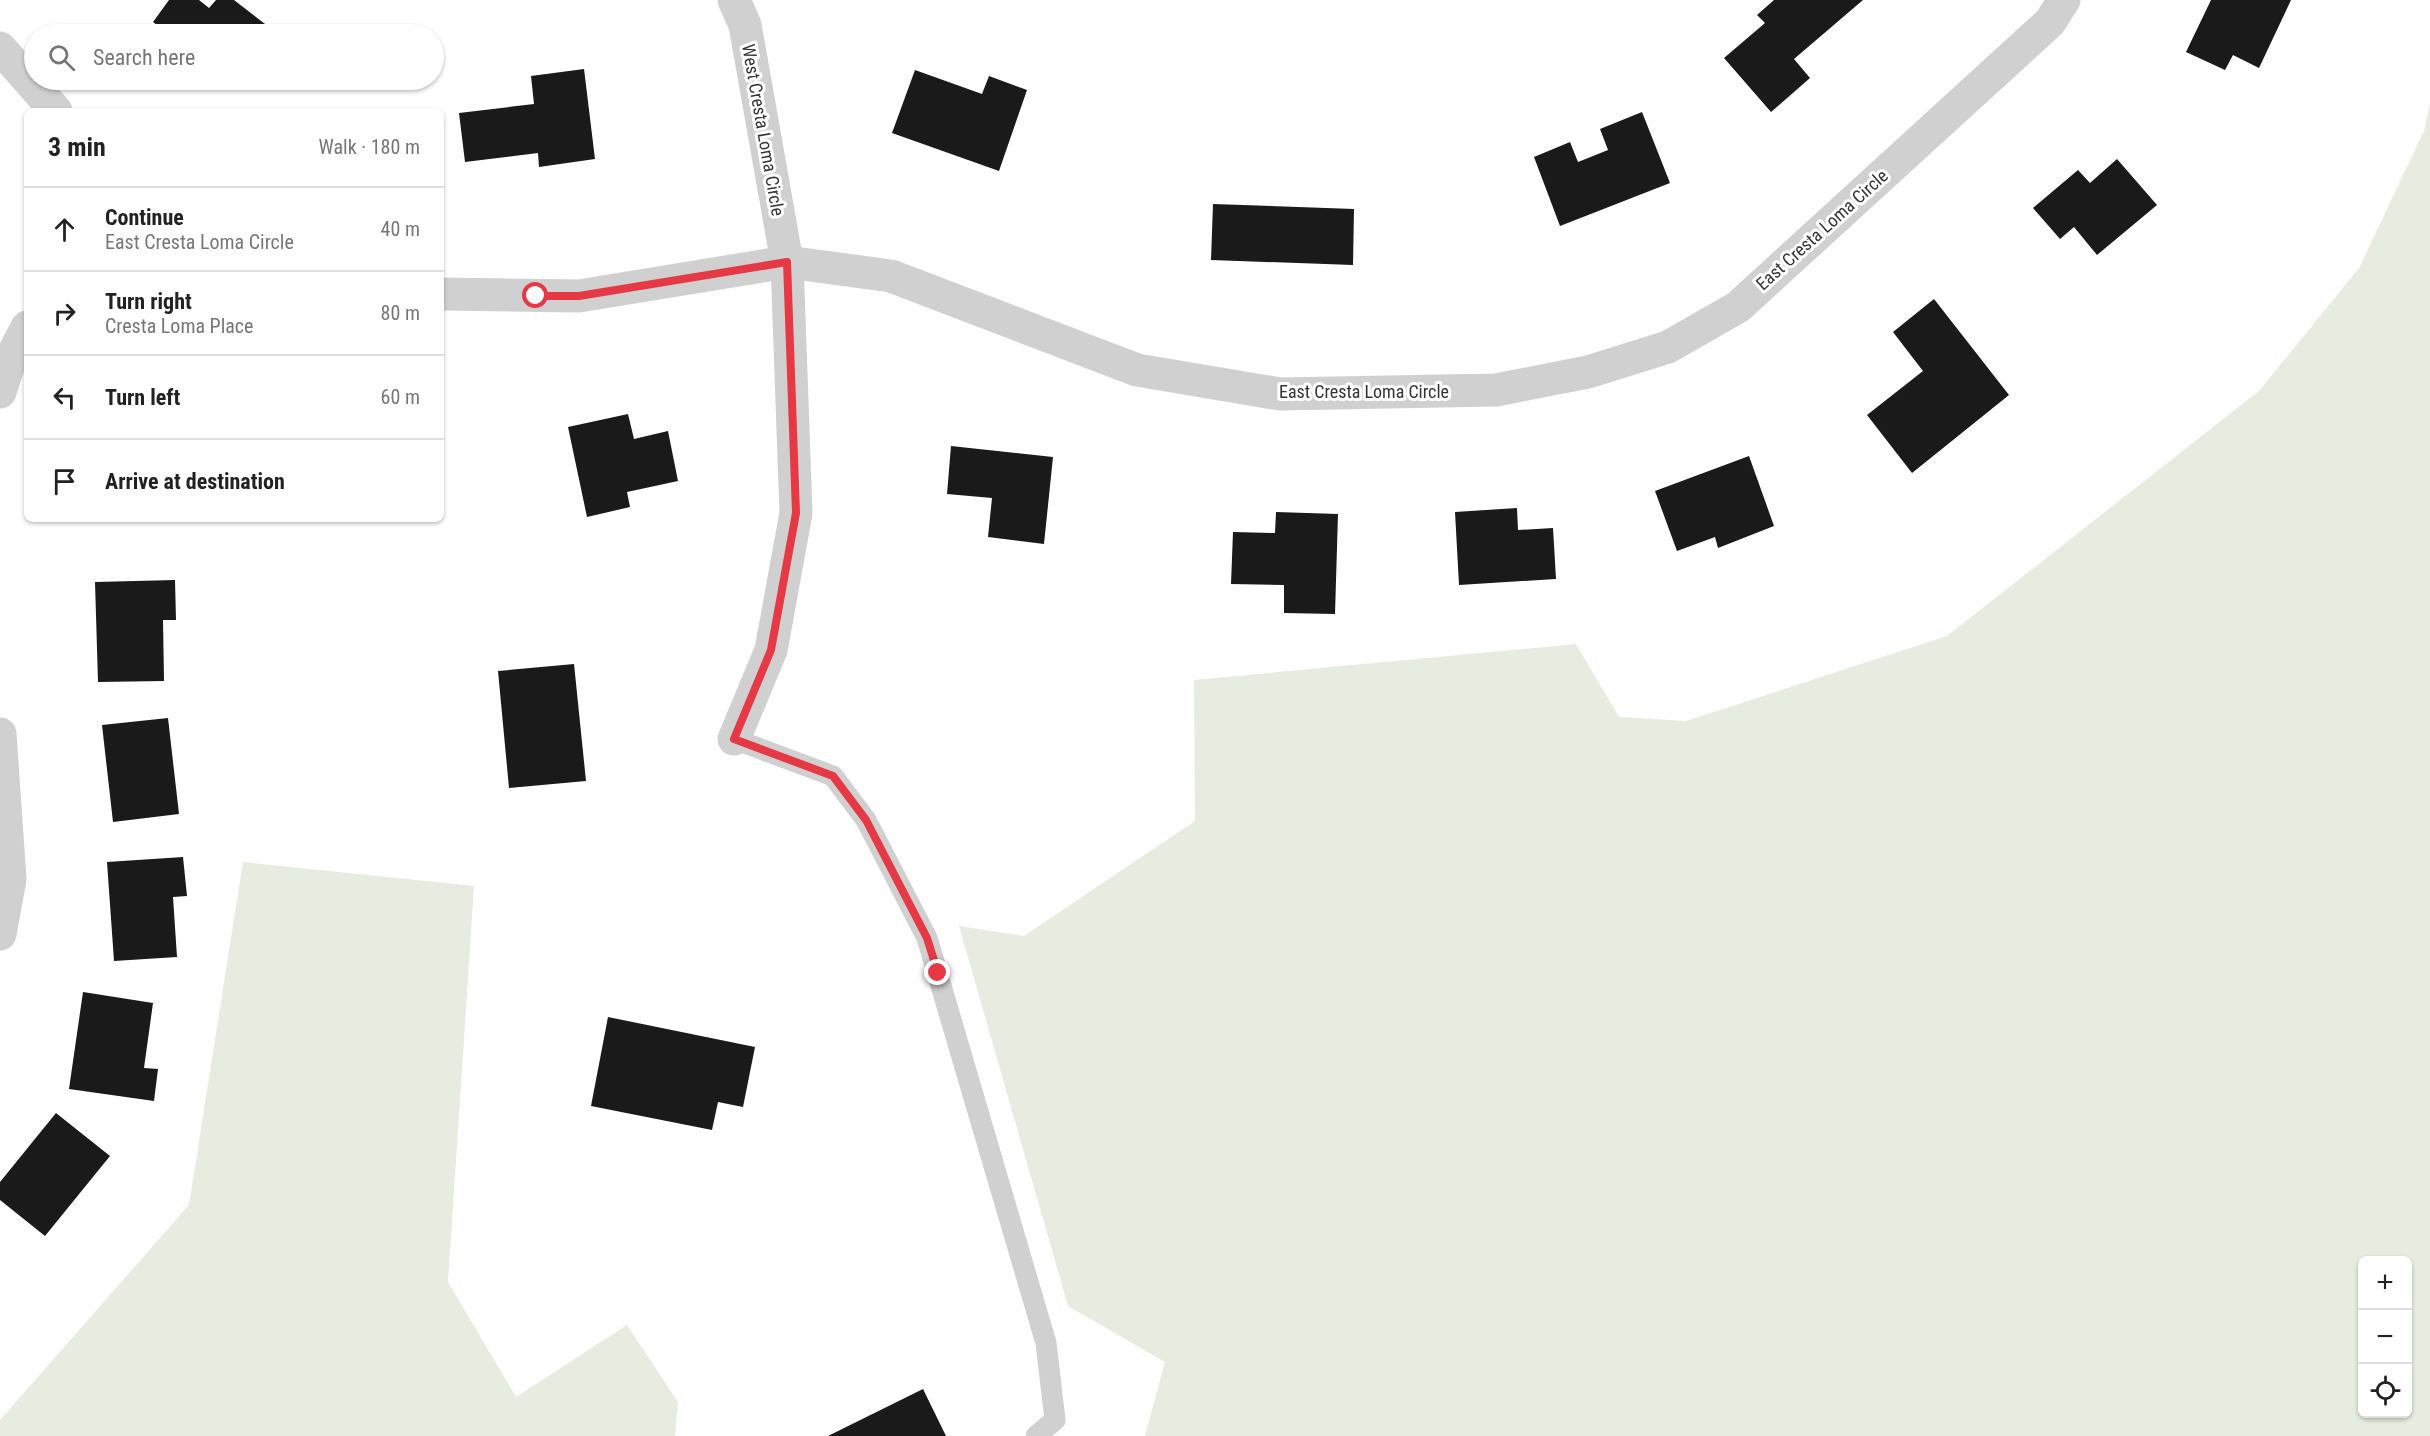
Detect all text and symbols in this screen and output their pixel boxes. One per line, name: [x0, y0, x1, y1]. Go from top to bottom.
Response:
search box: [24, 24, 444, 90]
icon: search: [45, 41, 78, 74]
street label: West Cresta Loma Circle: [738, 42, 789, 218]
text: Search here: [93, 45, 195, 70]
text: 3 min: [48, 132, 106, 162]
text: Walk · 180 m: [319, 135, 420, 159]
street label: East Cresta Loma Circle: [1752, 165, 1892, 294]
text: Continue: [105, 205, 184, 230]
icon: ahead: [48, 213, 81, 246]
text: 40 m: [381, 217, 420, 241]
text: East Cresta Loma Circle: [105, 230, 294, 254]
route start: [522, 282, 548, 308]
text: Turn right: [105, 289, 192, 314]
icon: right: [48, 297, 81, 330]
text: 80 m: [381, 301, 420, 325]
text: Cresta Loma Place: [105, 314, 253, 338]
icon: left: [48, 381, 81, 414]
street label: East Cresta Loma Circle: [1279, 381, 1449, 402]
text: Turn left: [105, 385, 180, 410]
text: 60 m: [381, 385, 420, 409]
icon: arrive: [48, 465, 81, 498]
text: Arrive at destination: [105, 469, 285, 494]
route end: [924, 959, 950, 985]
map controls: [2358, 1256, 2412, 1418]
button: +: [2358, 1256, 2412, 1310]
button: −: [2358, 1310, 2412, 1364]
button: locate: [2358, 1364, 2412, 1418]

